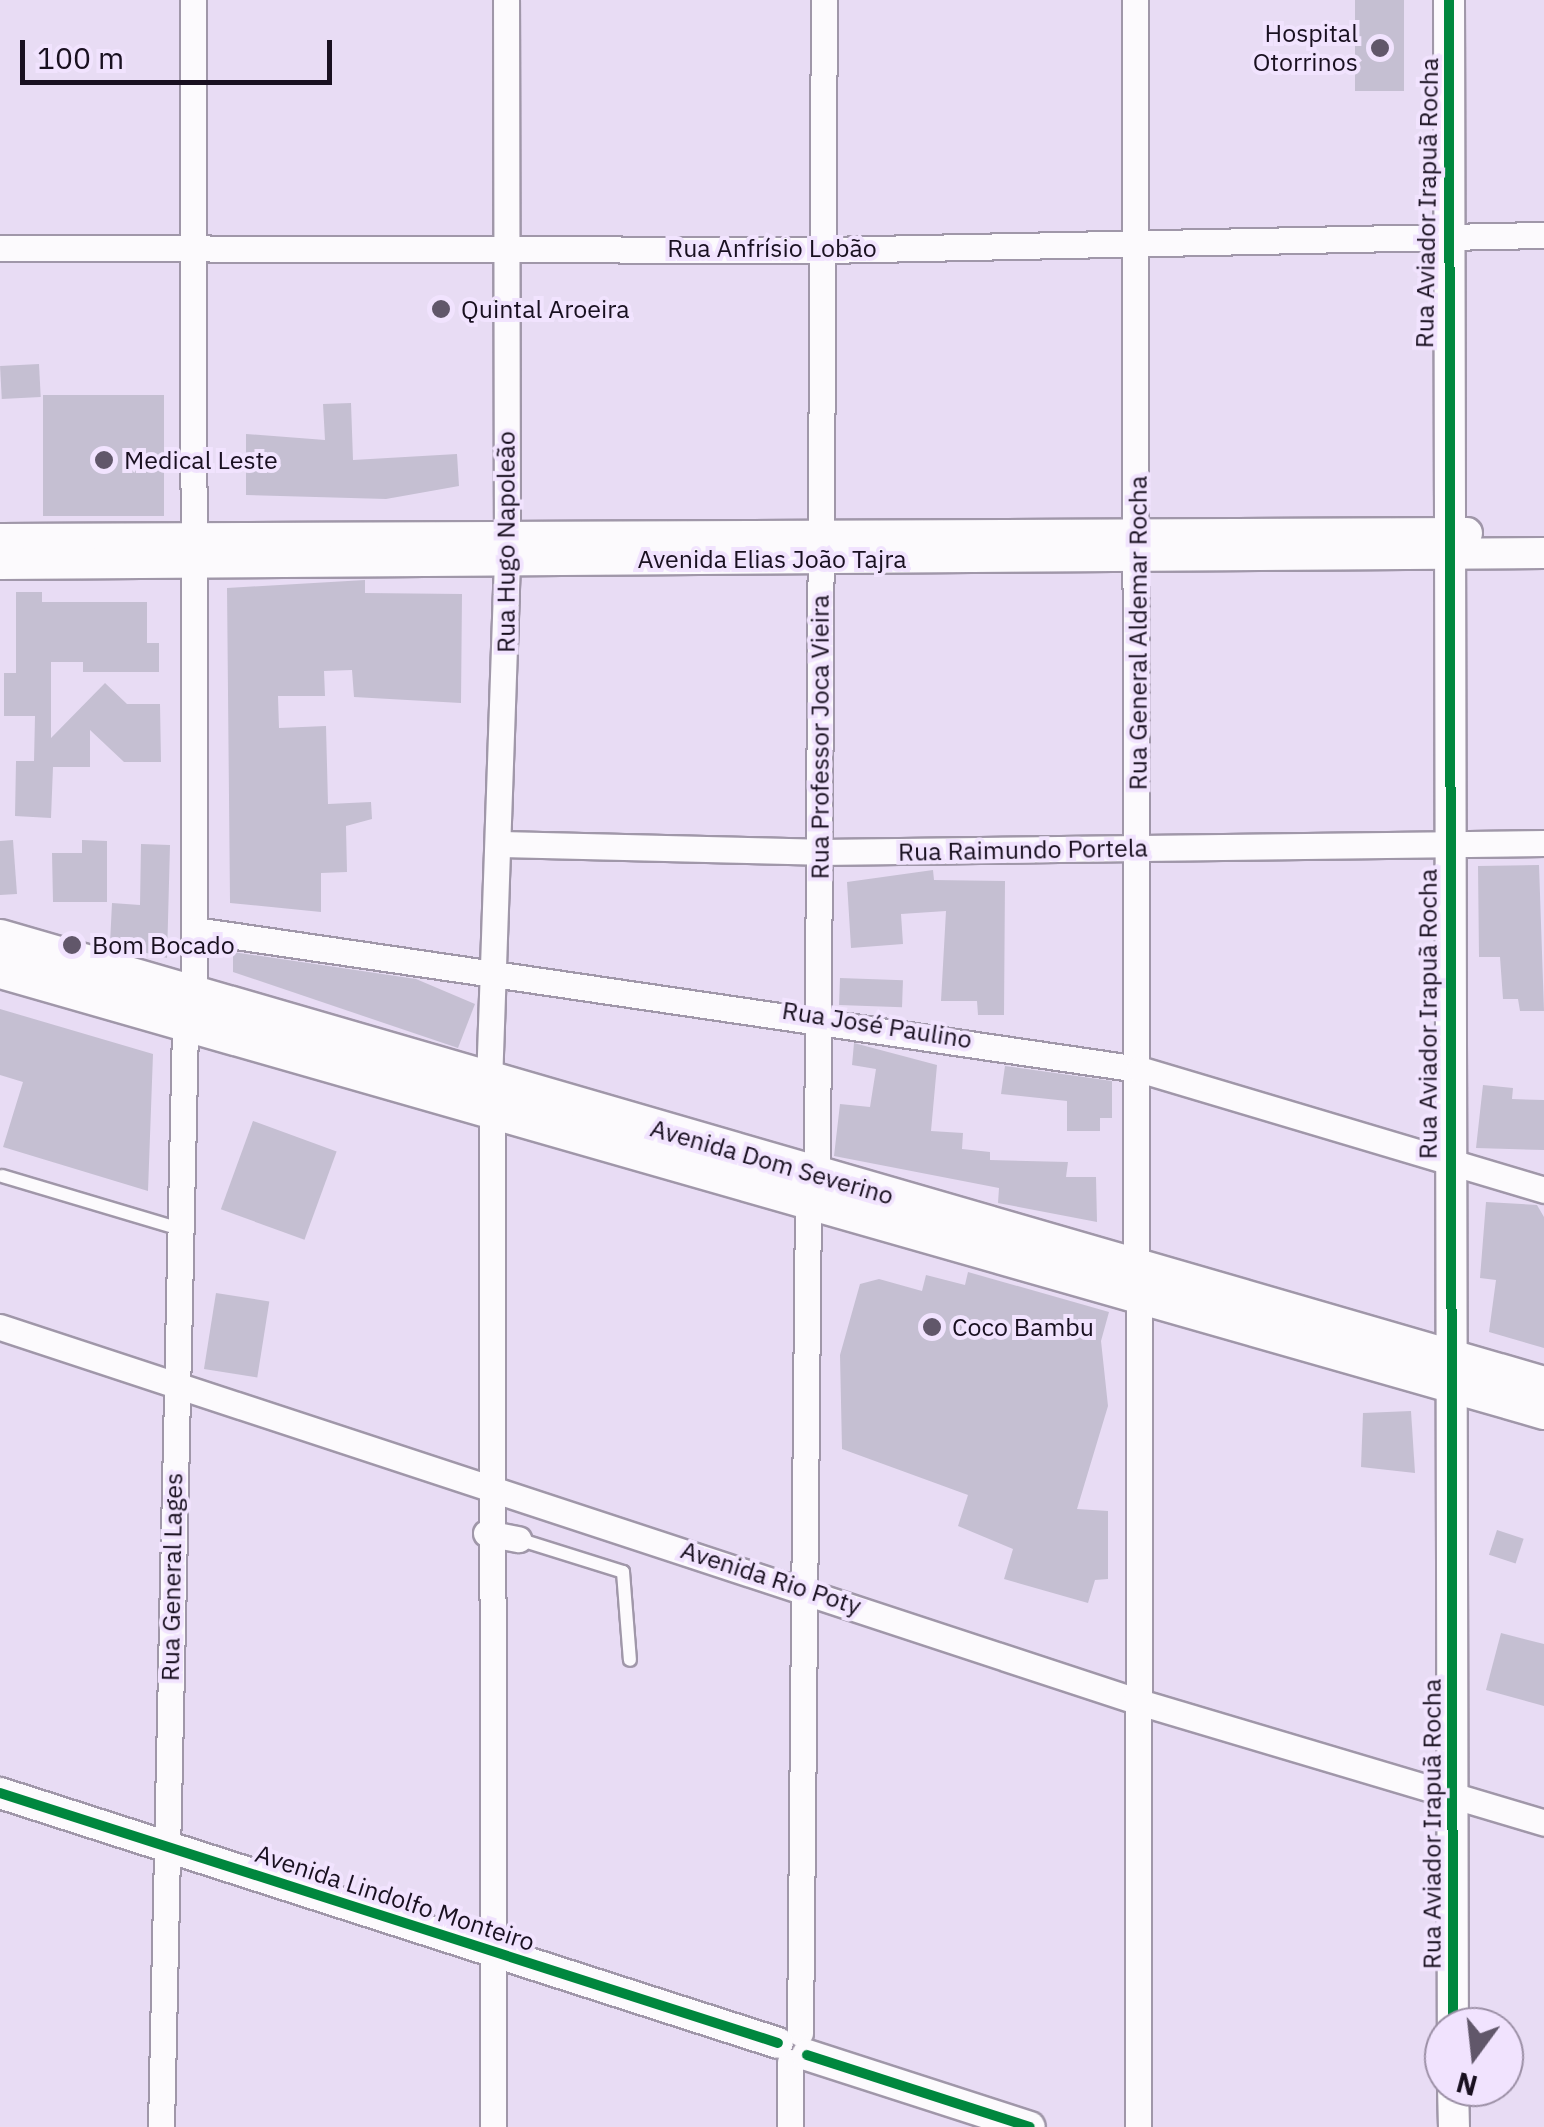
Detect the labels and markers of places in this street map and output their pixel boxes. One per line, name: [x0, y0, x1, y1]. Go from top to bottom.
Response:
place label: Hospital Otorrinos: [1253, 19, 1358, 78]
marker: Hospital Otorrinos: [1367, 35, 1393, 61]
place label: Quintal Aroeira: [461, 294, 630, 324]
marker: Quintal Aroeira: [430, 298, 452, 320]
place label: Medical Leste: [124, 445, 278, 475]
marker: Medical Leste: [93, 449, 115, 471]
place label: Bom Bocado: [92, 930, 235, 960]
marker: Bom Bocado: [61, 934, 83, 956]
place label: Coco Bambu: [952, 1312, 1094, 1342]
marker: Coco Bambu: [921, 1316, 943, 1338]

